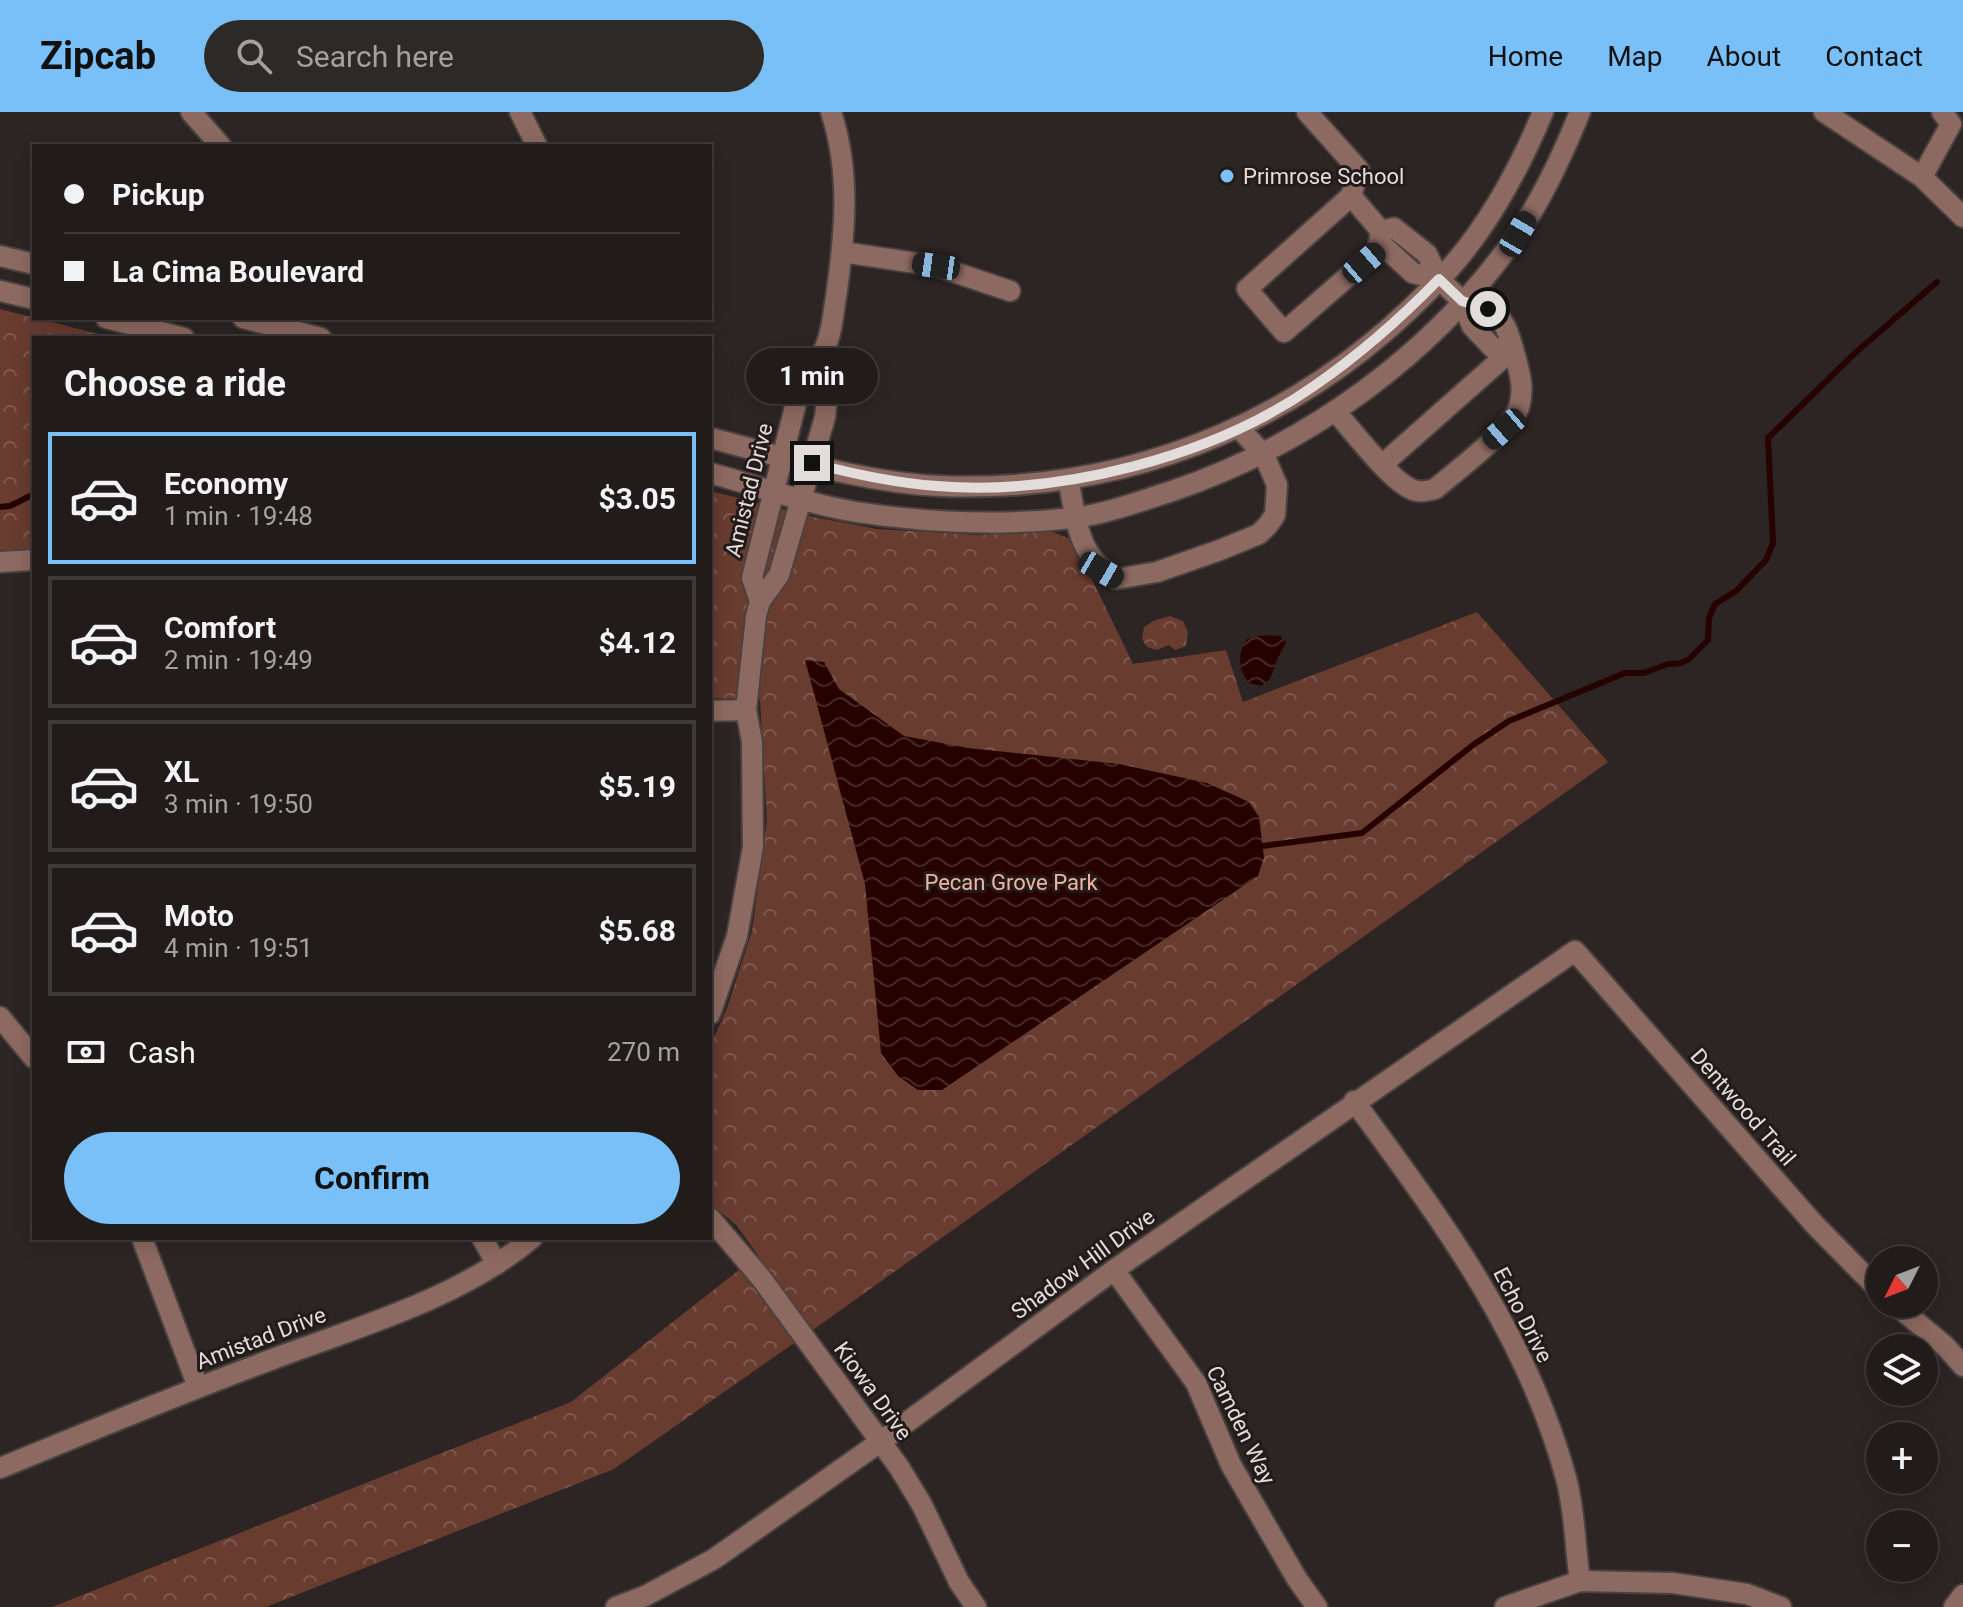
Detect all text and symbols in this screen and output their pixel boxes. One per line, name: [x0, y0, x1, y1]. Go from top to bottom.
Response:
search box: [204, 20, 764, 92]
text: Zipcab: [40, 34, 156, 78]
icon: search: [232, 34, 276, 78]
text: Search here: [296, 39, 454, 74]
text: Home: [1488, 40, 1563, 73]
text: Map: [1607, 40, 1663, 73]
text: About: [1707, 40, 1781, 73]
text: Contact: [1825, 40, 1923, 73]
place label: Primrose School: [1243, 164, 1404, 189]
marker: Primrose School: [1218, 167, 1236, 185]
text: Pickup: [112, 177, 205, 212]
car: [1496, 207, 1540, 261]
car: [1338, 238, 1390, 288]
car: [911, 251, 961, 281]
text: La Cima Boulevard: [112, 254, 364, 289]
route start: [1470, 291, 1506, 327]
callout: 1 min: [746, 347, 878, 403]
text: 1 min: [779, 361, 845, 391]
text: Choose a ride: [64, 363, 286, 405]
car: [1478, 404, 1530, 454]
street label: Amistad Drive: [720, 421, 778, 559]
route end: [794, 445, 830, 481]
icon: car: [68, 462, 140, 534]
text: Economy: [164, 466, 288, 501]
text: $3.05: [598, 481, 676, 516]
text: 1 min · 19:48: [164, 501, 313, 531]
car: [1074, 548, 1128, 592]
icon: car: [68, 606, 140, 678]
text: Comfort: [164, 610, 276, 645]
text: $4.12: [598, 625, 676, 660]
text: 2 min · 19:49: [164, 645, 313, 675]
icon: car: [68, 750, 140, 822]
text: XL: [164, 754, 199, 789]
text: $5.19: [598, 769, 676, 804]
text: 3 min · 19:50: [164, 789, 313, 819]
park label: Pecan Grove Park: [924, 870, 1098, 895]
icon: car: [68, 894, 140, 966]
text: Moto: [164, 898, 234, 933]
text: $5.68: [598, 913, 676, 948]
text: 4 min · 19:51: [164, 933, 313, 963]
icon: cash: [64, 1030, 108, 1074]
text: Cash: [128, 1035, 196, 1070]
text: 270 m: [607, 1037, 680, 1067]
street label: Dentwood Trail: [1685, 1044, 1801, 1170]
button: Confirm: [64, 1132, 680, 1224]
street label: Shadow Hill Drive: [1007, 1204, 1159, 1324]
north arrow: [1866, 1246, 1938, 1318]
map controls: [1866, 1246, 1938, 1582]
street label: Echo Drive: [1488, 1263, 1558, 1367]
street label: Amistad Drive: [193, 1302, 329, 1374]
button: layers: [1866, 1334, 1938, 1406]
street label: Kiowa Drive: [829, 1337, 917, 1445]
street label: Camden Way: [1202, 1362, 1281, 1489]
button: +: [1866, 1422, 1938, 1494]
button: −: [1866, 1510, 1938, 1582]

